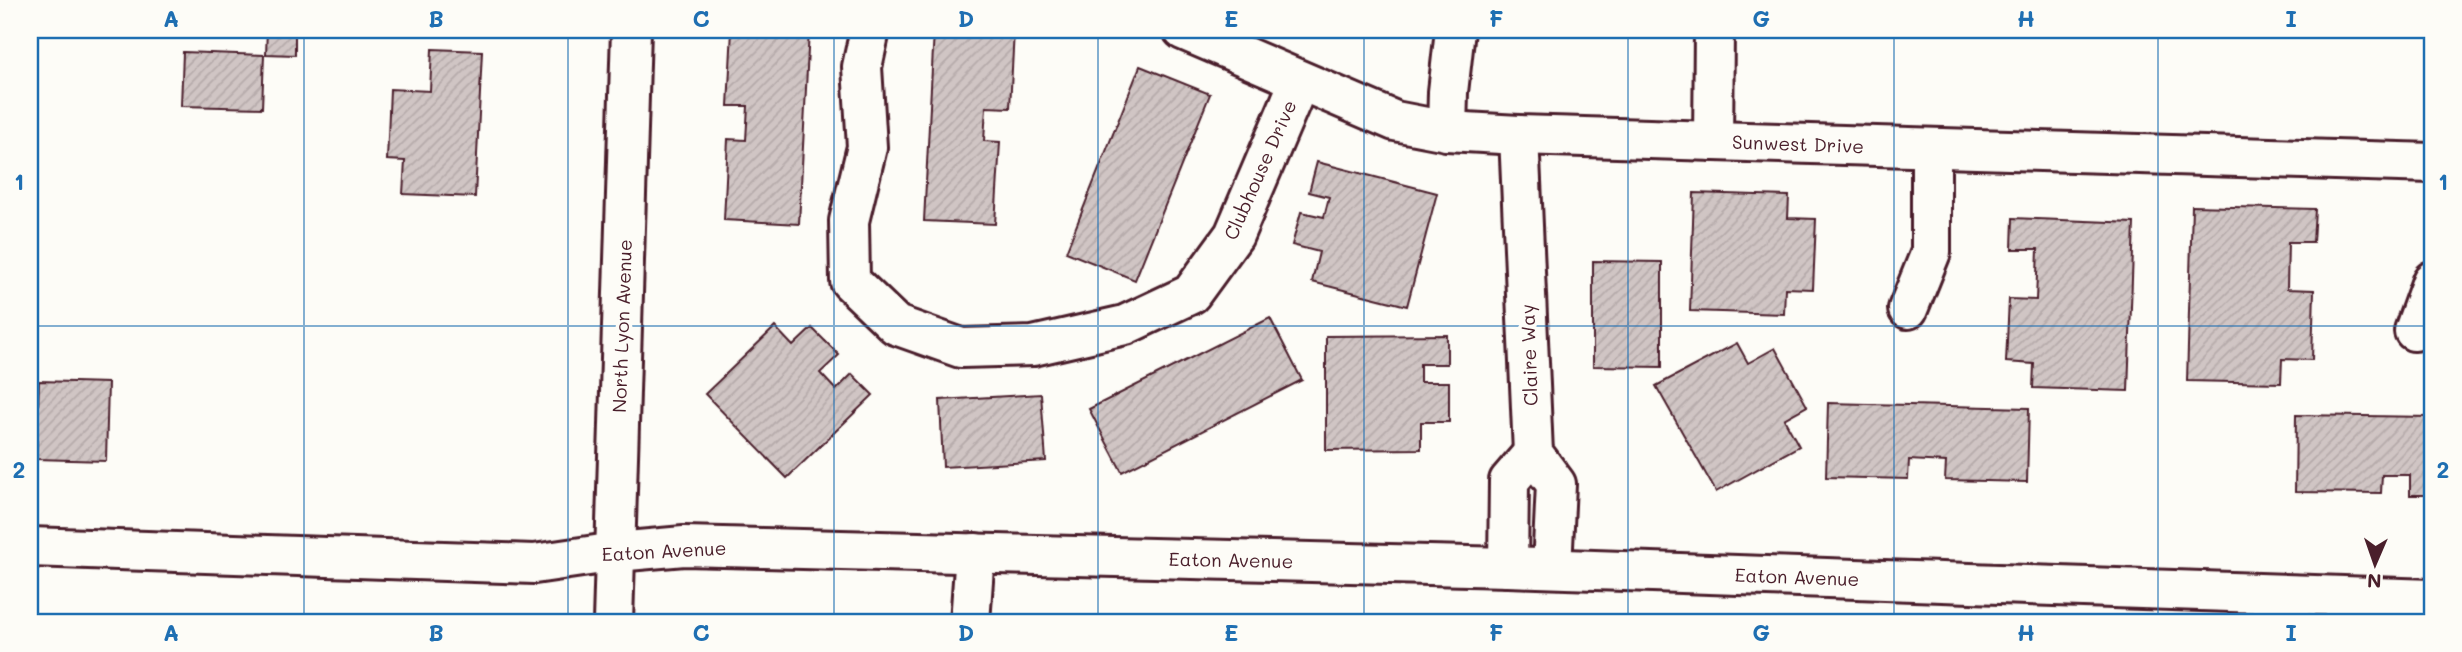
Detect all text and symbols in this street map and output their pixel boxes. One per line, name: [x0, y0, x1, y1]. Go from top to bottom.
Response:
text: A: [163, 3, 179, 33]
text: B: [428, 3, 444, 33]
text: C: [692, 3, 710, 33]
text: D: [958, 3, 974, 33]
text: E: [1224, 3, 1238, 33]
text: F: [1489, 3, 1503, 33]
text: G: [1752, 3, 1770, 33]
text: H: [2017, 3, 2035, 33]
text: I: [2285, 3, 2297, 33]
street label: Clubhouse Drive: [1218, 96, 1302, 244]
street label: Sunwest Drive: [1732, 129, 1864, 158]
text: 1: [14, 166, 24, 196]
text: 1: [2438, 166, 2448, 196]
street label: North Lyon Avenue: [606, 239, 637, 413]
street label: Claire Way: [1514, 304, 1543, 406]
text: 2: [13, 454, 25, 484]
text: 2: [2437, 454, 2449, 484]
north arrow: [2340, 530, 2410, 600]
street label: Eaton Avenue: [601, 535, 727, 566]
street label: Eaton Avenue: [1168, 546, 1294, 573]
street label: Eaton Avenue: [1734, 562, 1860, 591]
text: N: [2367, 569, 2382, 594]
text: A: [163, 617, 179, 647]
text: B: [428, 617, 444, 647]
text: C: [692, 617, 710, 647]
text: D: [958, 617, 974, 647]
text: E: [1224, 617, 1238, 647]
text: F: [1489, 617, 1503, 647]
text: G: [1752, 617, 1770, 647]
text: H: [2017, 617, 2035, 647]
text: I: [2285, 617, 2297, 647]

